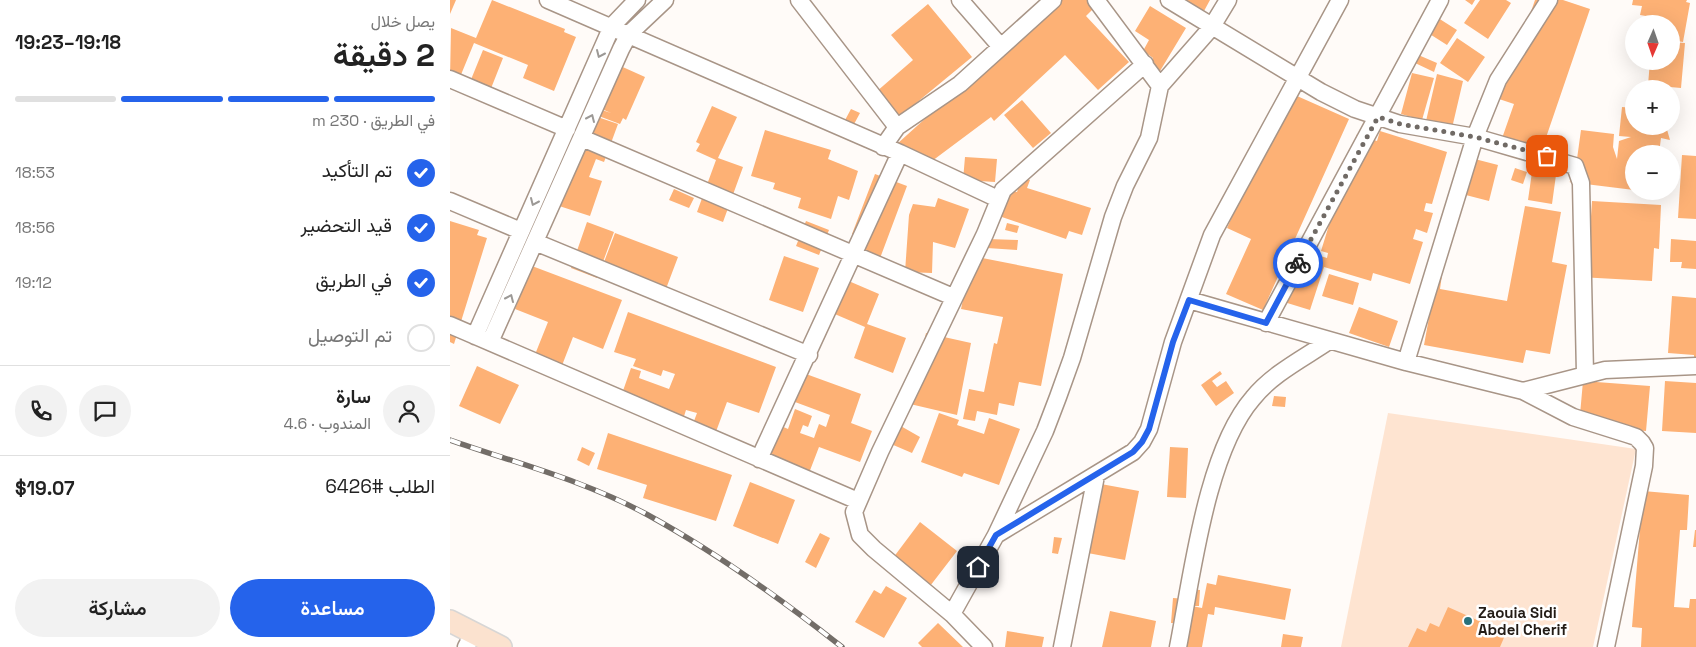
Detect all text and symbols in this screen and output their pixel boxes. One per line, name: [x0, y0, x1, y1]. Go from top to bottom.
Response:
text: يصل خلال: [371, 11, 435, 32]
north arrow: [1625, 15, 1680, 70]
map controls: [1625, 15, 1680, 200]
text: 19:18–19:23: [15, 30, 121, 55]
text: 2 دقيقة: [333, 35, 435, 75]
one-way arrow: [595, 49, 606, 58]
button: +: [1625, 80, 1680, 135]
text: في الطريق · 230 m: [312, 110, 435, 131]
one-way arrow: [584, 114, 595, 123]
pin: [1526, 135, 1568, 177]
icon: bag: [1533, 142, 1561, 170]
button: −: [1625, 145, 1680, 200]
text: تم التأكيد: [322, 158, 392, 183]
icon: check: [407, 159, 435, 187]
text: 18:53: [15, 162, 55, 183]
one-way arrow: [530, 197, 541, 206]
text: قيد التحضير: [301, 213, 392, 238]
icon: check: [407, 214, 435, 242]
text: 18:56: [15, 217, 55, 238]
courier: [1273, 238, 1323, 288]
icon: bike: [1284, 249, 1312, 277]
text: في الطريق: [315, 268, 392, 293]
icon: check: [407, 269, 435, 297]
text: 19:12: [15, 272, 52, 293]
one-way arrow: [504, 294, 515, 303]
text: تم التوصيل: [308, 323, 392, 348]
text: سارة: [336, 384, 371, 409]
button: phone: [15, 385, 67, 437]
button: chat: [79, 385, 131, 437]
button: person: [383, 385, 435, 437]
text: المندوب · 4.6: [284, 413, 371, 434]
text: الطلب #6426: [325, 474, 435, 499]
text: $19.07: [15, 476, 75, 501]
pin: [957, 546, 999, 588]
icon: home: [964, 553, 992, 581]
button: مشاركة: [15, 579, 220, 637]
button: مساعدة: [230, 579, 435, 637]
place label: Zaouia Sidi Abdel Cherif: [1478, 603, 1568, 639]
marker: Zaouia Sidi Abdel Cherif: [1462, 615, 1474, 627]

